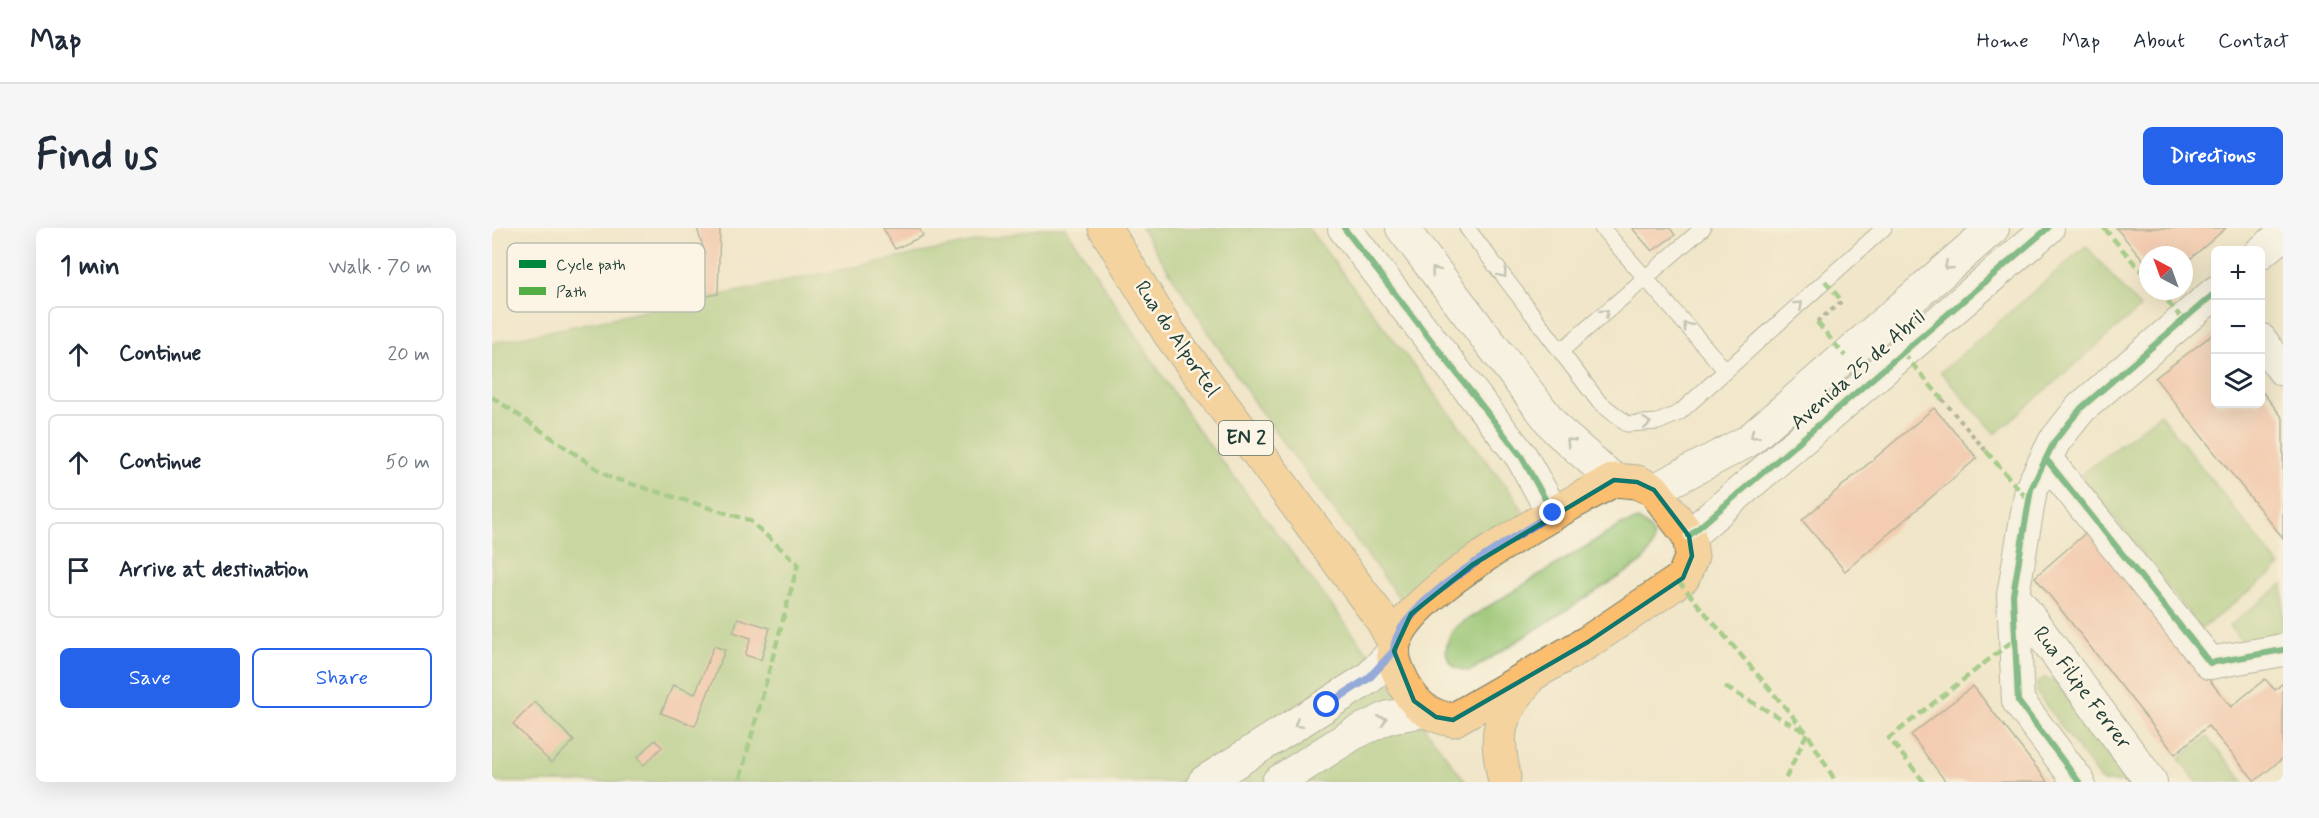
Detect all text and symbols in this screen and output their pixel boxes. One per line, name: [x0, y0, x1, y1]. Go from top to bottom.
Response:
text: Map: [30, 23, 81, 60]
text: Home: [1977, 27, 2029, 55]
text: Map: [2062, 27, 2100, 55]
text: About: [2133, 27, 2185, 55]
text: Contact: [2218, 27, 2289, 55]
button: Directions: [2143, 127, 2283, 185]
text: Find us: [36, 129, 158, 184]
legend: [507, 243, 705, 312]
north arrow: [2139, 246, 2193, 300]
map controls: [2211, 246, 2265, 408]
button: +: [2211, 246, 2265, 300]
text: 1 min: [60, 250, 120, 284]
text: Walk · 70 m: [329, 254, 432, 281]
text: Cycle path: [556, 255, 626, 276]
one-way arrow: [1945, 259, 1955, 270]
one-way arrow: [1432, 266, 1443, 277]
one-way arrow: [1495, 268, 1506, 279]
street label: Rua do Alportel: [1128, 275, 1226, 403]
text: Path: [556, 282, 587, 303]
button: −: [2211, 300, 2265, 354]
one-way arrow: [1792, 301, 1803, 312]
street label: Avenida 25 de Abril: [1785, 304, 1931, 436]
one-way arrow: [1598, 309, 1609, 320]
one-way arrow: [1684, 322, 1695, 333]
icon: ahead: [62, 338, 95, 371]
text: Continue: [119, 340, 201, 368]
text: 20 m: [387, 341, 430, 368]
button: layers: [2211, 354, 2265, 408]
one-way arrow: [1643, 417, 1652, 430]
road number: EN 2: [1219, 421, 1273, 455]
one-way arrow: [1750, 428, 1761, 439]
one-way arrow: [1566, 438, 1576, 449]
icon: ahead: [62, 446, 95, 479]
text: Continue: [119, 448, 201, 476]
text: 50 m: [385, 449, 430, 476]
route end: [1539, 499, 1565, 525]
icon: arrive: [62, 554, 95, 587]
text: Arrive at destination: [119, 556, 309, 584]
street label: Rua Filipe Ferrer: [2026, 621, 2138, 756]
button: Save: [60, 648, 240, 708]
button: Share: [252, 648, 432, 708]
route start: [1313, 691, 1339, 717]
one-way arrow: [1376, 715, 1387, 727]
one-way arrow: [1294, 716, 1304, 728]

